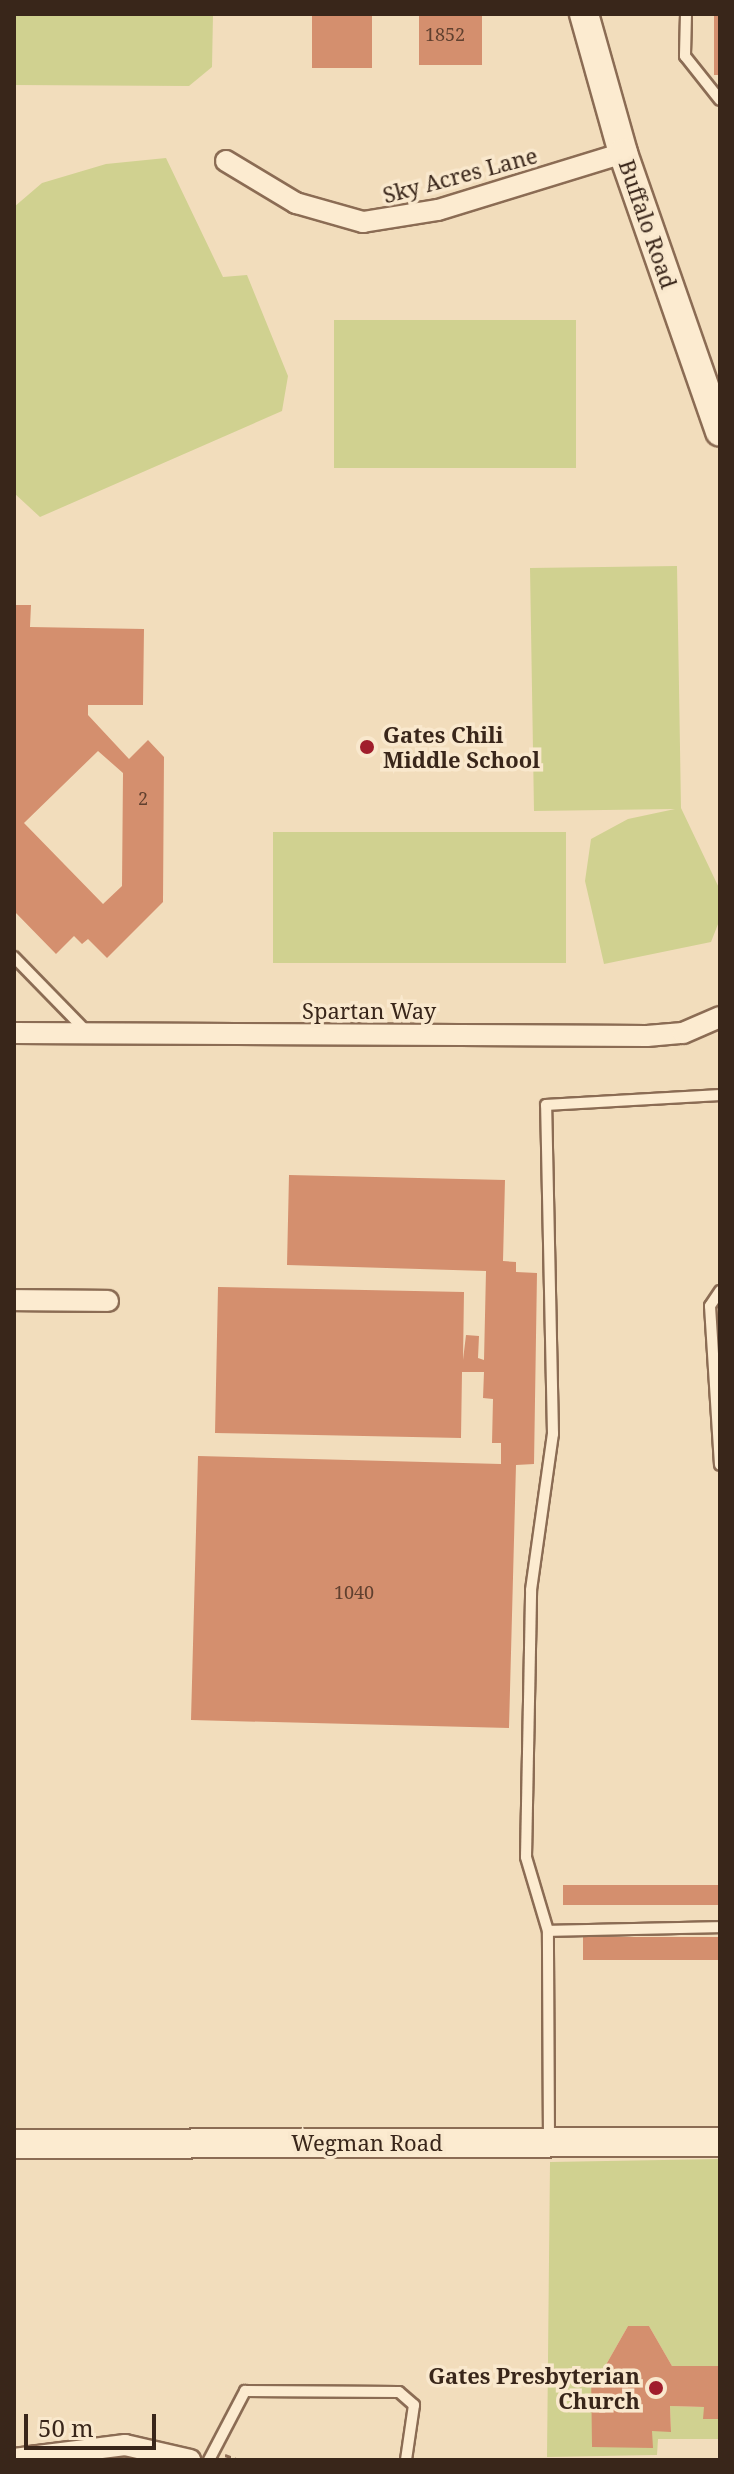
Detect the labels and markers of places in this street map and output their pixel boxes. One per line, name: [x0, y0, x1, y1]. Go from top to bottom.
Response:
place label: Gates Chili Middle School: [383, 721, 540, 772]
marker: Gates Chili Middle School: [358, 738, 376, 756]
place label: Gates Presbyterian Church: [428, 2362, 640, 2414]
marker: Gates Presbyterian Church: [647, 2379, 665, 2397]

